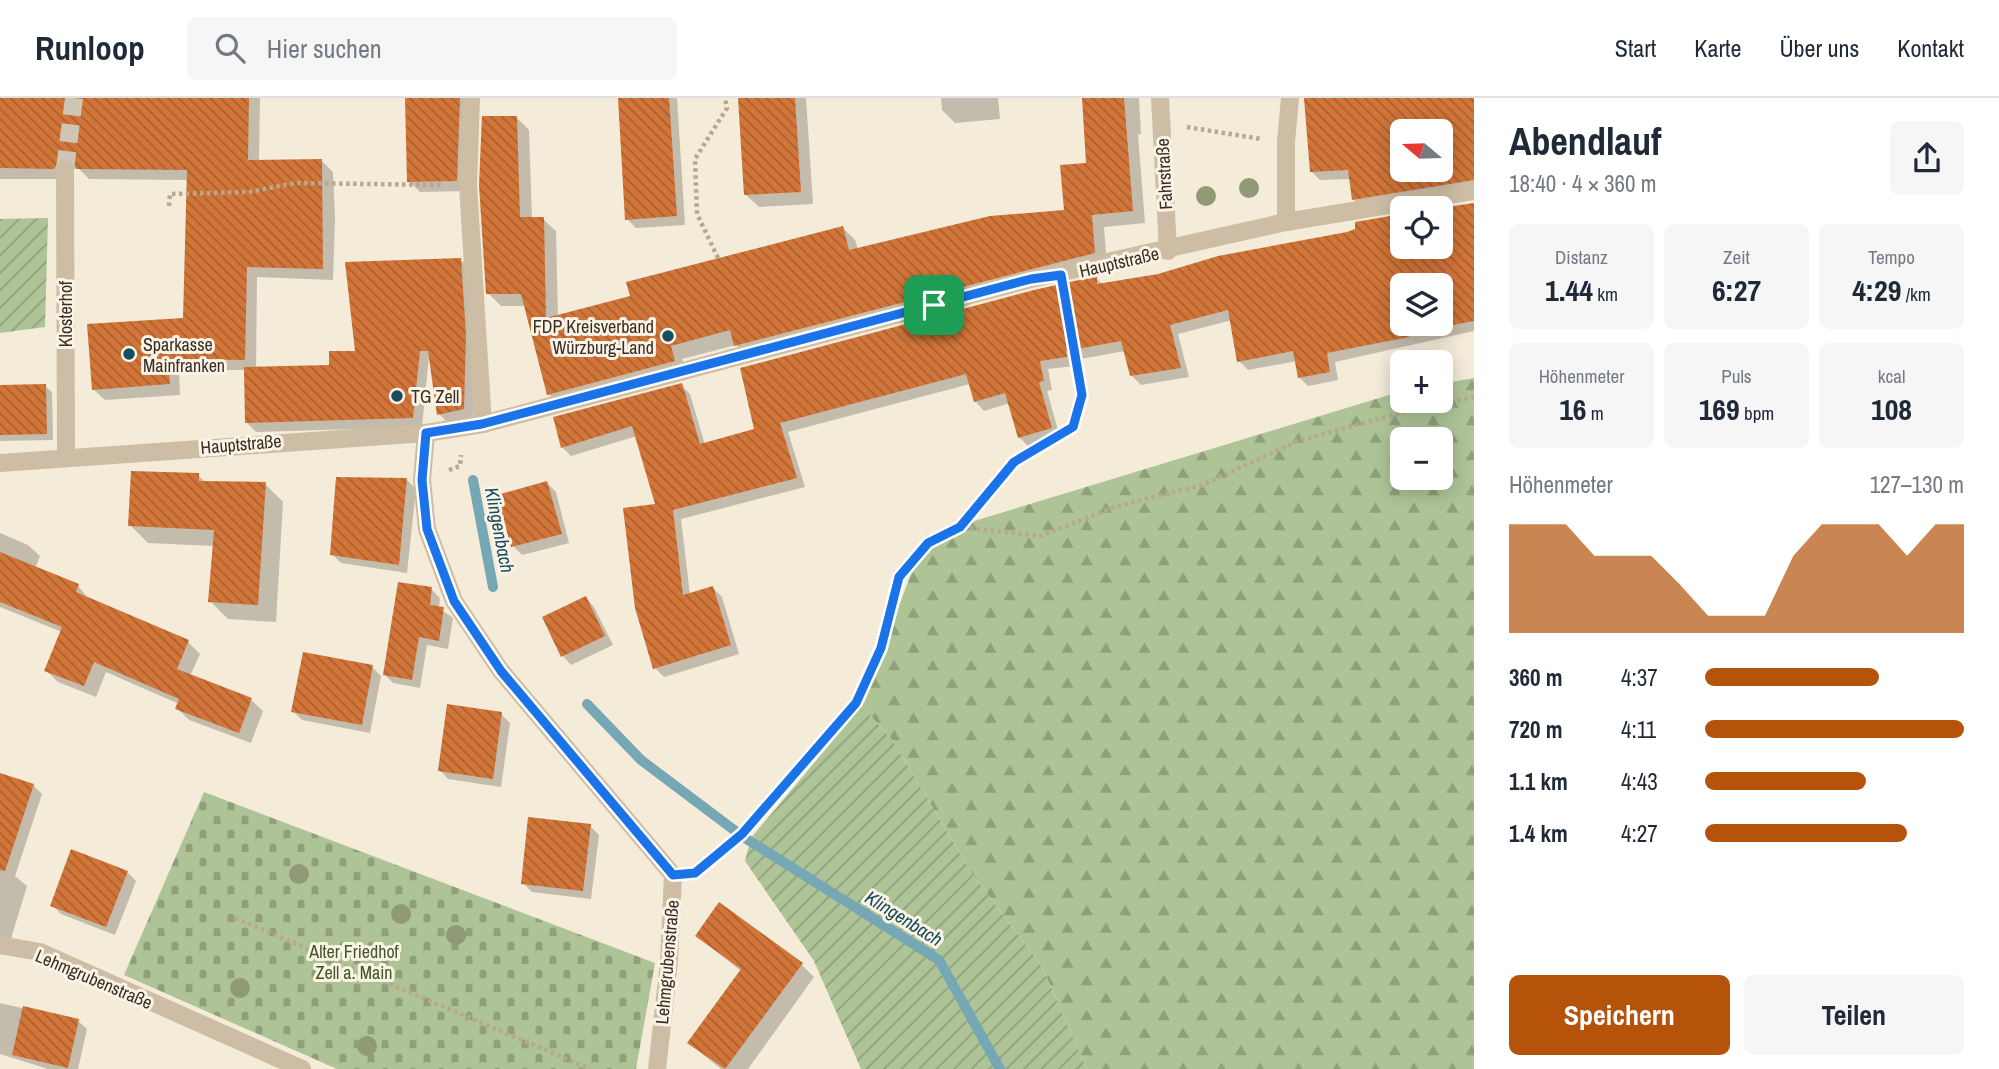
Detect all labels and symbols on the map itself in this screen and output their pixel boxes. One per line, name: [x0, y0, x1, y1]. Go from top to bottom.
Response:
north arrow: [1390, 119, 1452, 182]
street label: Fahrstraße: [1150, 138, 1178, 210]
street label: Hauptstraße: [1077, 241, 1161, 283]
pin: [904, 275, 964, 335]
street label: Klosterhof: [53, 280, 78, 347]
place label: FDP Kreisverband Würzburg-Land: [533, 314, 654, 360]
marker: FDP Kreisverband Würzburg-Land: [660, 328, 676, 344]
place label: Sparkasse Mainfranken: [143, 332, 225, 378]
marker: Sparkasse Mainfranken: [121, 346, 137, 362]
place label: TG Zell: [411, 384, 459, 409]
marker: TG Zell: [389, 388, 405, 404]
street label: Hauptstraße: [199, 428, 283, 460]
water label: Klingenbach: [479, 485, 521, 575]
water label: Klingenbach: [860, 884, 948, 952]
street label: Lehmgrubenstraße: [649, 899, 685, 1025]
park label: Alter Friedhof Zell a. Main: [308, 939, 400, 985]
street label: Lehmgrubenstraße: [32, 943, 156, 1015]

